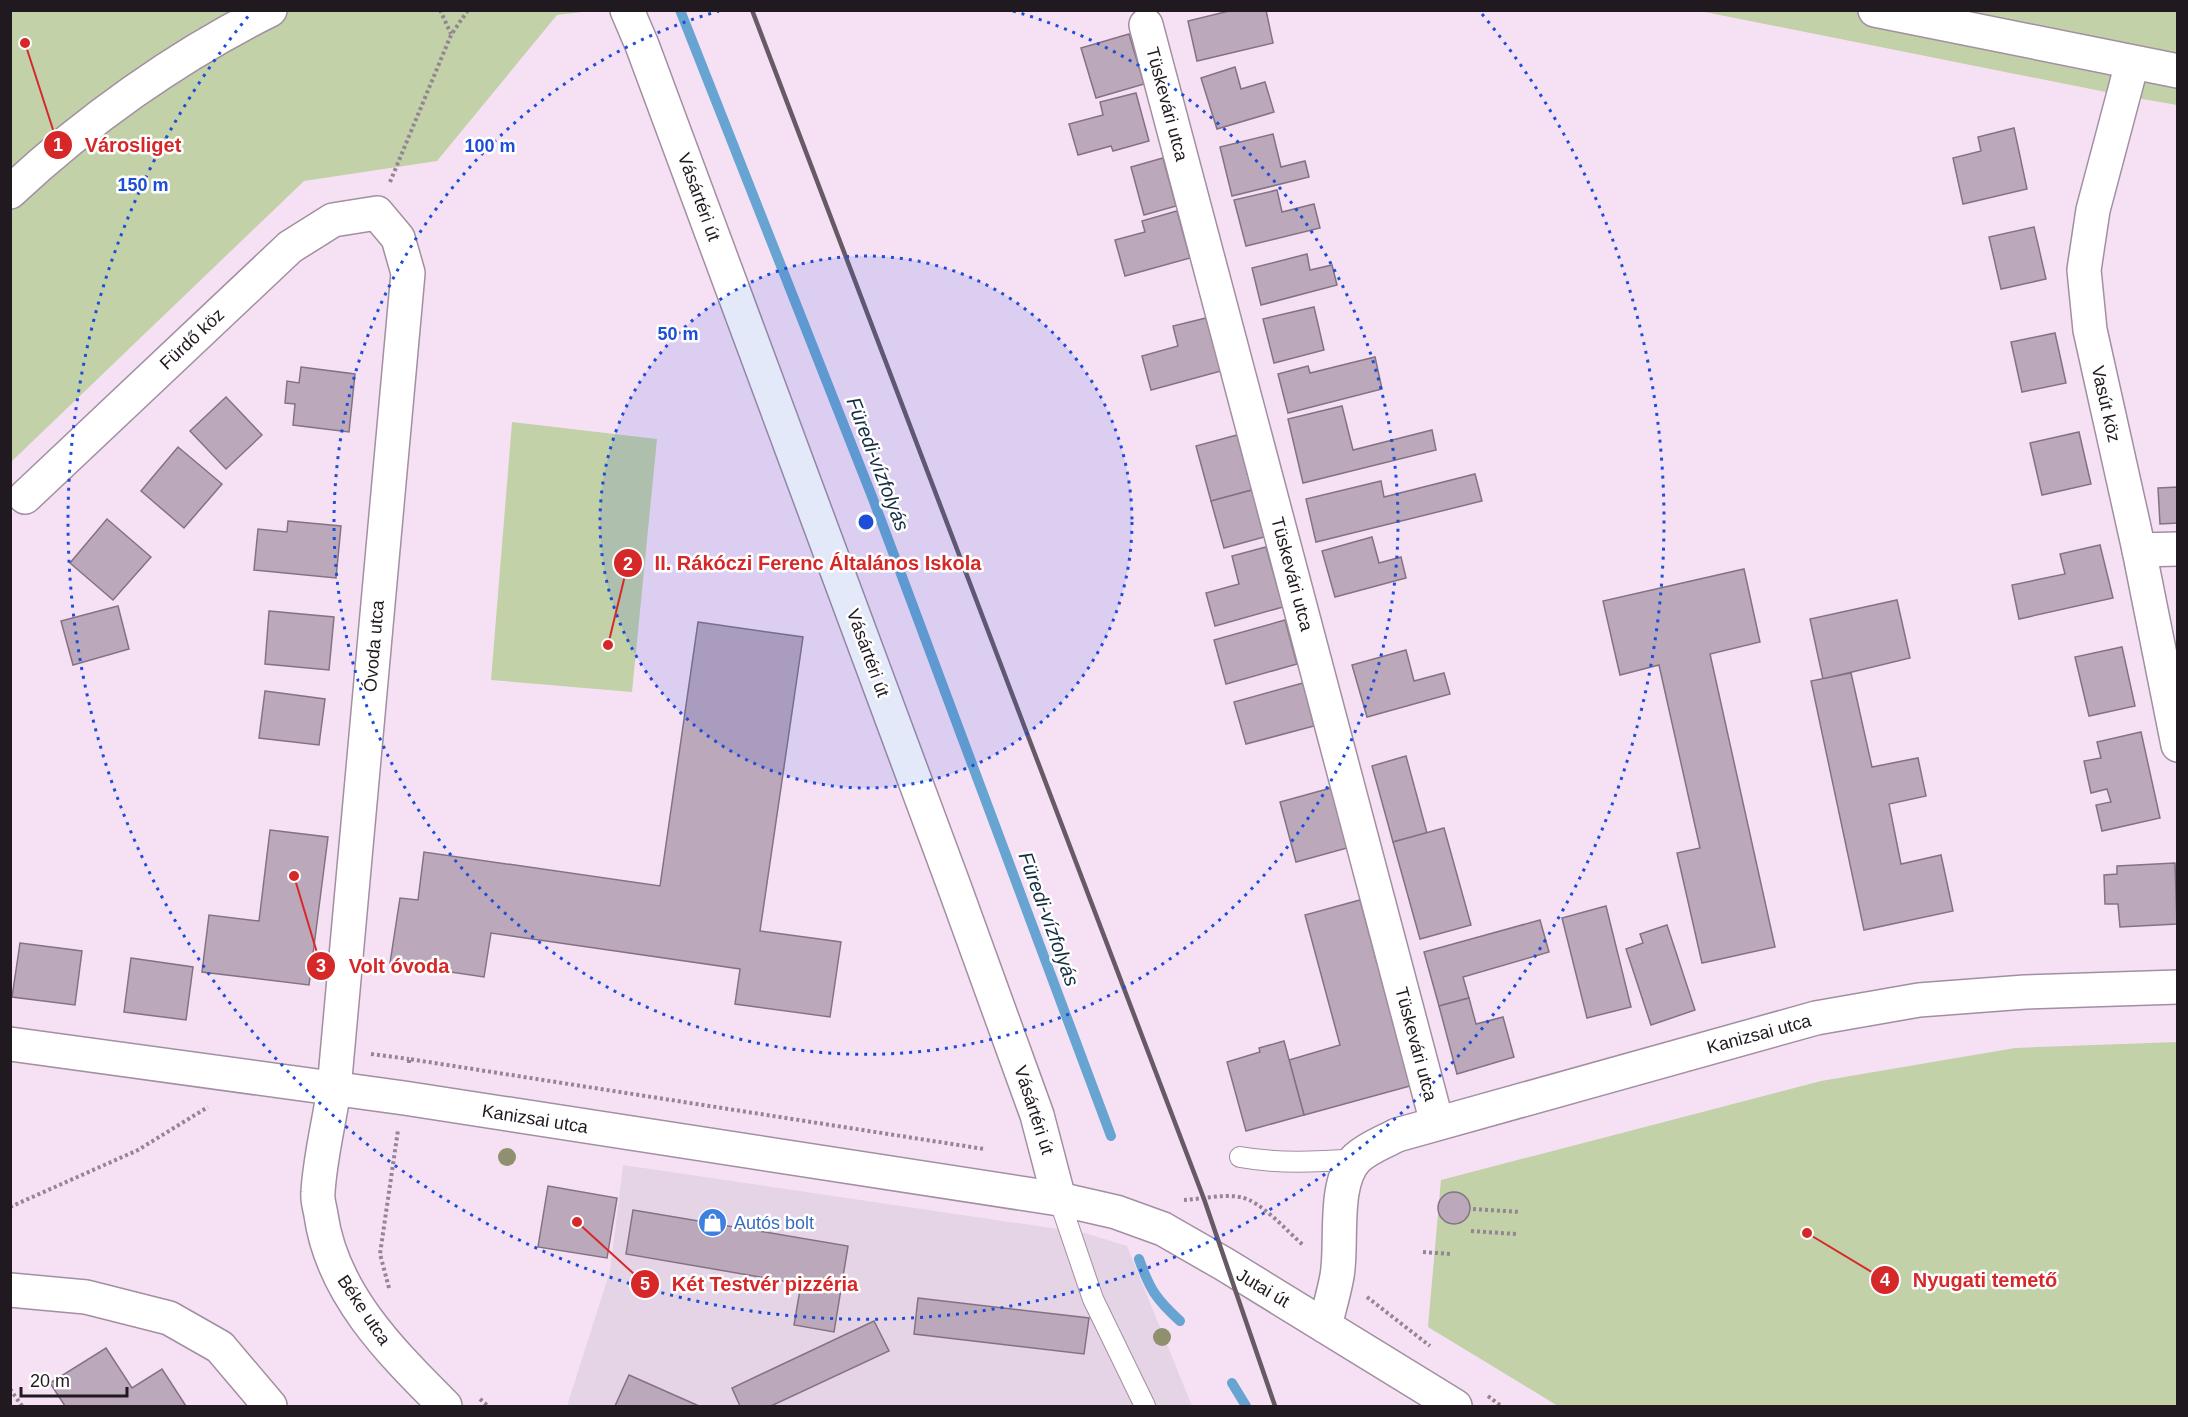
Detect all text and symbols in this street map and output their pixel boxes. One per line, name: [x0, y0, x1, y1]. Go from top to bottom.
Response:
street label: Tüskevári utca: [1142, 45, 1192, 164]
callout: Városliget: [43, 126, 193, 164]
text: Városliget: [85, 134, 182, 156]
text: 1: [53, 135, 63, 155]
text: 100 m: [464, 136, 516, 156]
street label: Vásártéri út: [674, 150, 724, 244]
text: 150 m: [117, 175, 169, 195]
street label: Fürdő köz: [156, 304, 228, 374]
text: 50 m: [657, 324, 699, 344]
street label: Vasút köz: [2088, 364, 2124, 444]
water label: Füredi-vízfolyás: [842, 394, 914, 534]
centre of rings: [856, 512, 876, 532]
street label: Tüskevári utca: [1267, 515, 1317, 634]
callout: II. Rákóczi Ferenc Általános Iskola: [613, 544, 994, 582]
text: II. Rákóczi Ferenc Általános Iskola: [655, 552, 982, 574]
text: 2: [623, 554, 633, 574]
street label: Óvoda utca: [359, 598, 388, 693]
street label: Vásártéri út: [843, 606, 893, 700]
water label: Füredi-vízfolyás: [1015, 849, 1083, 989]
callout: Volt óvoda: [306, 947, 461, 985]
text: Volt óvoda: [349, 955, 450, 977]
text: 3: [316, 956, 326, 976]
street label: Tüskevári utca: [1391, 985, 1441, 1104]
street label: Kanizsai utca: [1705, 1010, 1814, 1058]
street label: Vásártéri út: [1010, 1063, 1058, 1157]
street label: Kanizsai utca: [481, 1101, 590, 1137]
shop icon: Autós bolt: [697, 1207, 729, 1239]
place label: Autós bolt: [734, 1213, 814, 1233]
callout: Nyugati temető: [1870, 1261, 2069, 1299]
street label: Jutai út: [1233, 1264, 1293, 1312]
callout: Két Testvér pizzéria: [630, 1265, 870, 1303]
text: Nyugati temető: [1913, 1269, 2057, 1291]
text: 4: [1880, 1270, 1890, 1290]
street label: Béke utca: [333, 1271, 395, 1350]
text: Két Testvér pizzéria: [672, 1273, 859, 1295]
text: 5: [640, 1274, 650, 1294]
scale bar: [21, 1360, 128, 1398]
text: 20 m: [30, 1371, 70, 1391]

